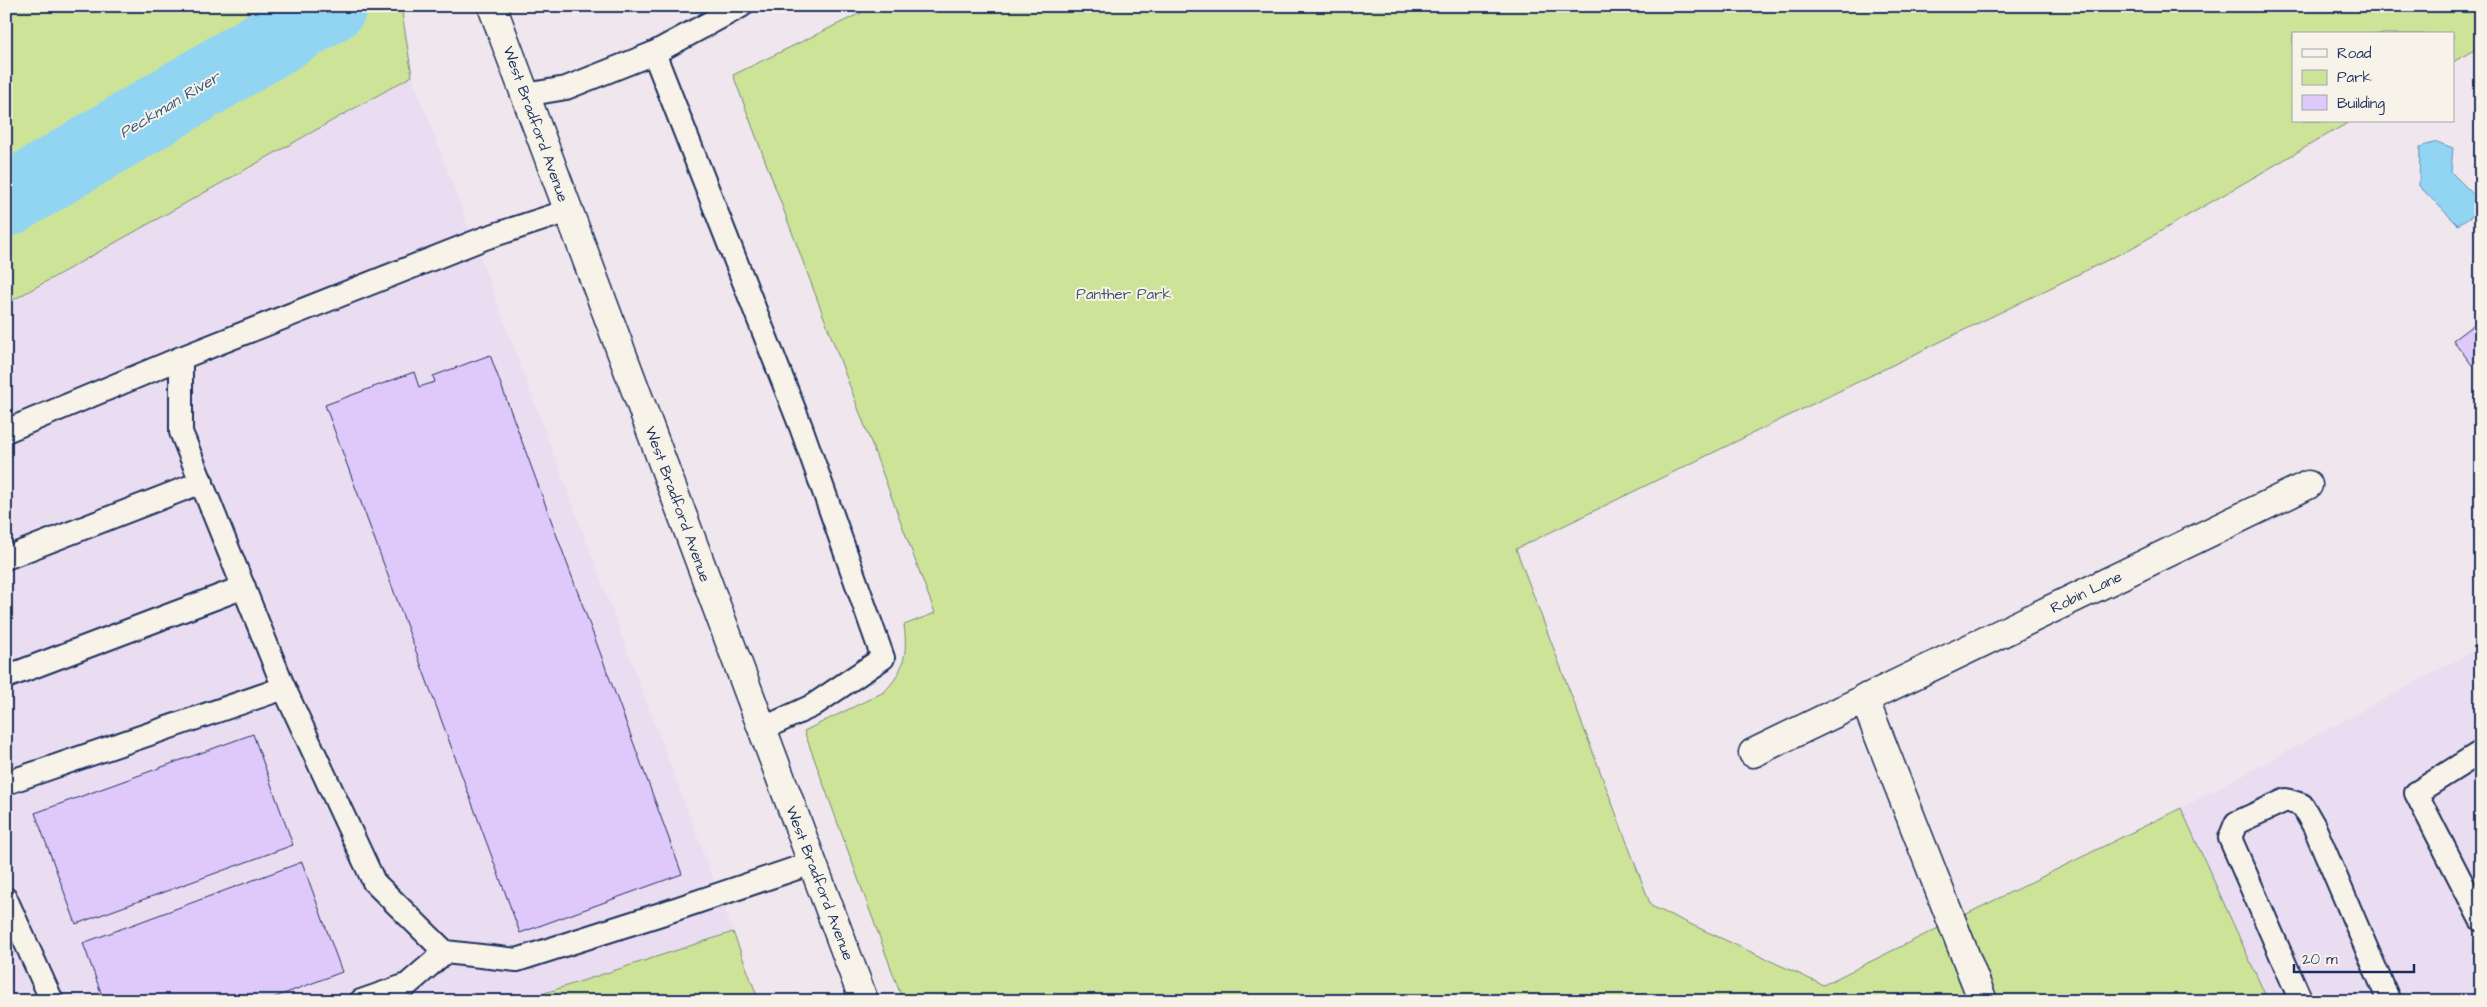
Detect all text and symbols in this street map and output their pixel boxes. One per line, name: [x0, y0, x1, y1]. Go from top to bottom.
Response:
legend: [2292, 32, 2454, 122]
street label: West Bradford Avenue: [498, 43, 573, 205]
text: Road: [2337, 43, 2372, 64]
water label: Peckman River: [115, 65, 226, 143]
text: Park: [2337, 67, 2372, 88]
text: Building: [2337, 93, 2385, 115]
park label: Panther Park: [1076, 284, 1172, 305]
street label: West Bradford Avenue: [640, 423, 715, 585]
street label: Robin Lane: [2047, 566, 2125, 619]
street label: West Bradford Avenue: [780, 803, 859, 964]
scale bar: [2294, 942, 2414, 974]
text: 20 m: [2302, 949, 2338, 970]

